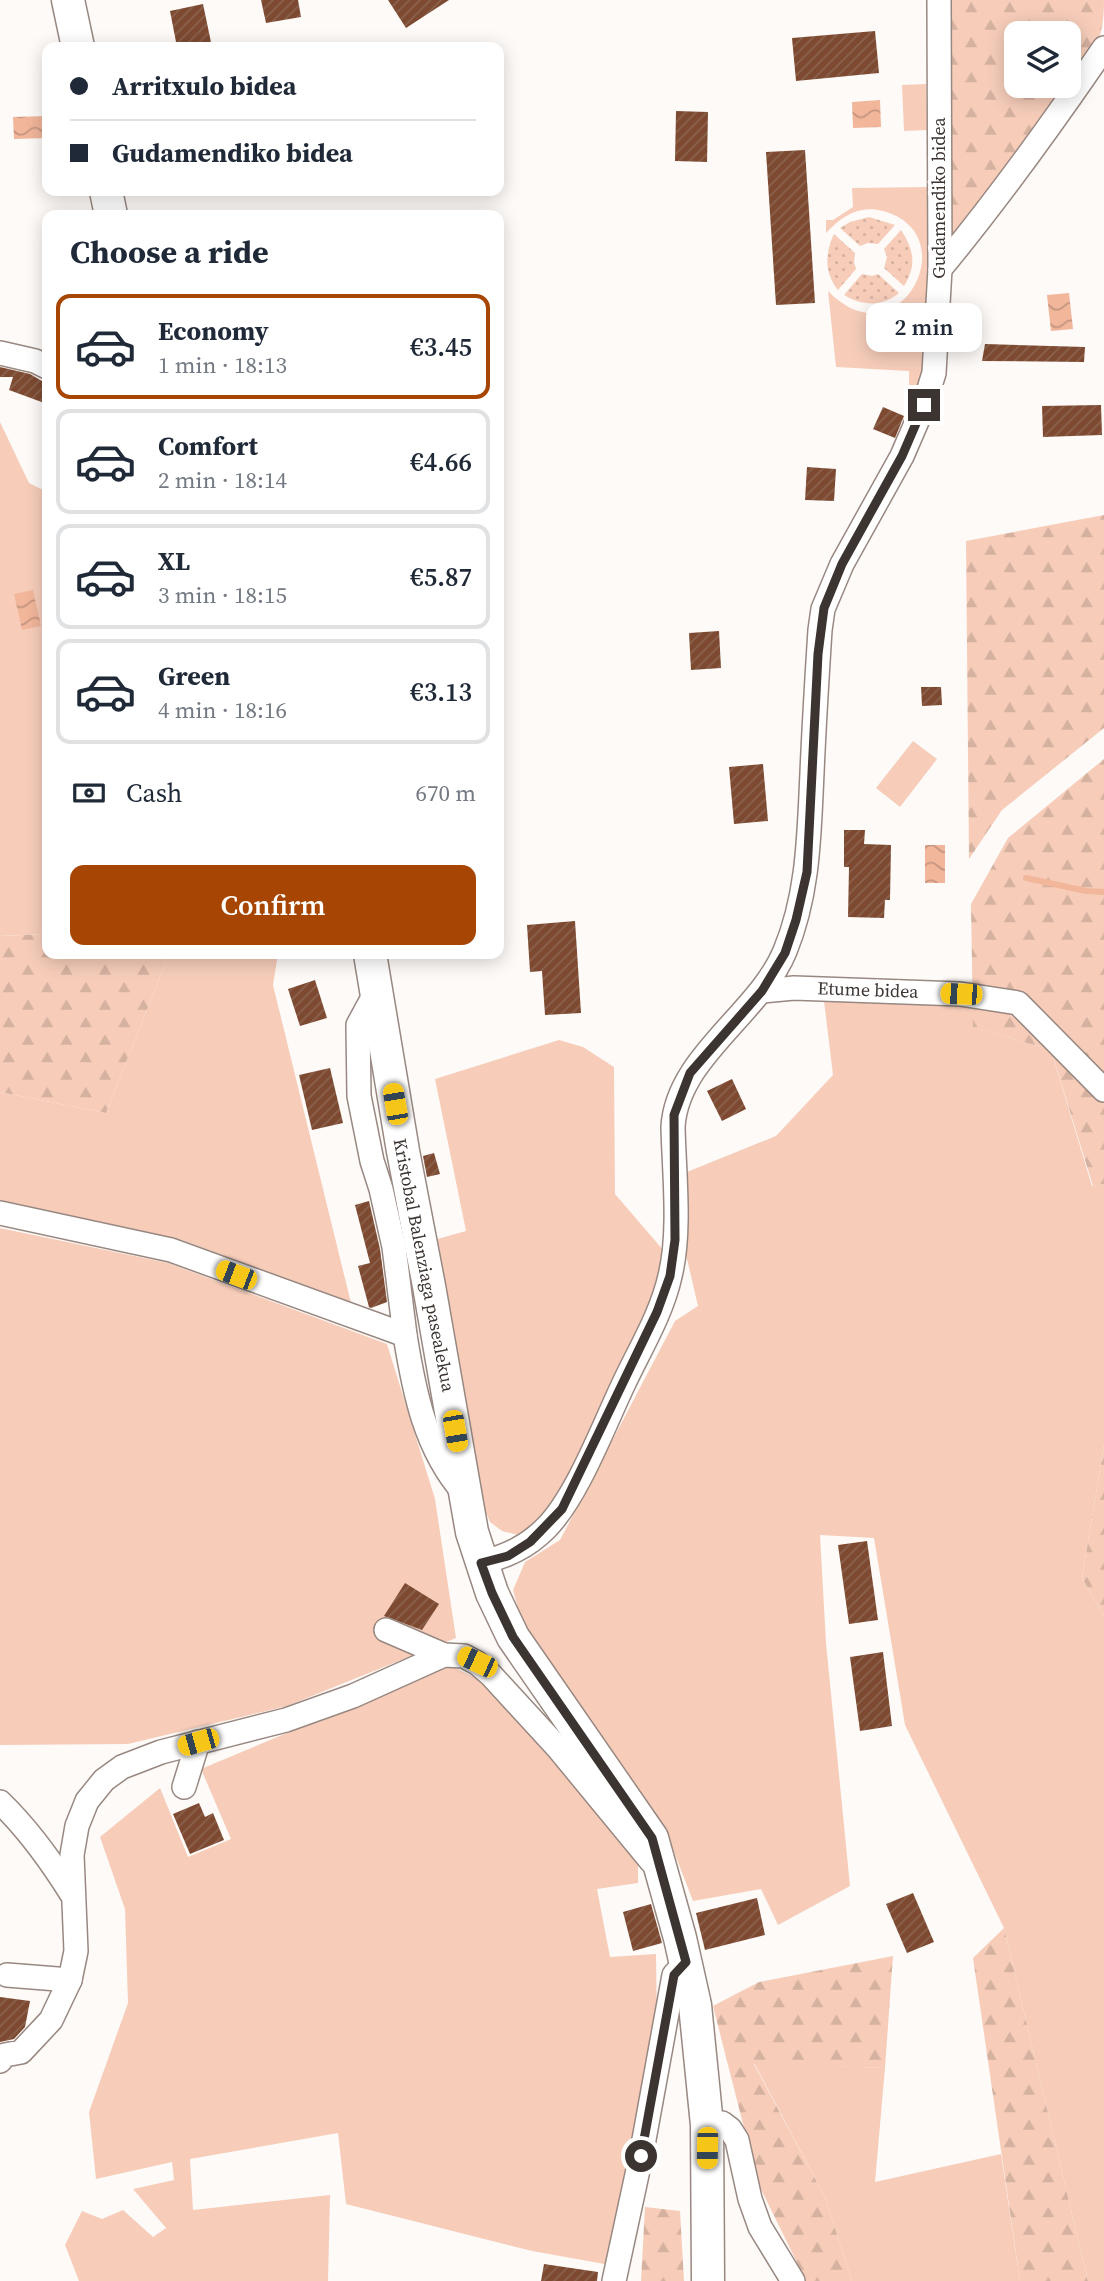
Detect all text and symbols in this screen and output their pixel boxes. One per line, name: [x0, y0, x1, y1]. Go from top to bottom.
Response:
map controls: [1004, 21, 1081, 98]
button: layers: [1004, 21, 1081, 98]
text: Arritxulo bidea: [112, 68, 296, 104]
street label: Gudamendiko bidea: [926, 117, 951, 279]
text: Gudamendiko bidea: [112, 135, 353, 171]
text: Choose a ride: [70, 230, 269, 274]
callout: 2 min: [866, 304, 982, 352]
text: 2 min: [894, 311, 954, 343]
text: Economy: [158, 313, 269, 349]
icon: car: [74, 315, 137, 378]
text: €3.45: [410, 329, 472, 365]
text: 1 min · 18:13: [158, 349, 287, 381]
route end: [908, 389, 940, 421]
text: Comfort: [158, 428, 258, 464]
icon: car: [74, 430, 137, 493]
text: €4.66: [410, 444, 472, 480]
text: 2 min · 18:14: [158, 464, 287, 496]
text: XL: [158, 543, 190, 579]
icon: car: [74, 545, 137, 608]
text: €5.87: [410, 559, 472, 595]
text: 3 min · 18:15: [158, 579, 287, 611]
text: Green: [158, 658, 230, 694]
icon: car: [74, 660, 137, 723]
text: €3.13: [410, 674, 472, 710]
text: 4 min · 18:16: [158, 694, 287, 726]
icon: cash: [70, 774, 108, 812]
text: Cash: [126, 775, 182, 811]
text: 670 m: [415, 777, 476, 809]
button: Confirm: [70, 865, 476, 945]
street label: Etume bidea: [817, 975, 920, 1004]
car: [940, 983, 983, 1005]
car: [382, 1081, 409, 1127]
street label: Kristobal Balenziaga pasealekua: [388, 1136, 462, 1395]
car: [213, 1258, 260, 1292]
car: [442, 1408, 469, 1454]
car: [454, 1644, 501, 1680]
car: [175, 1726, 222, 1758]
car: [697, 2127, 718, 2169]
route start: [625, 2140, 657, 2172]

